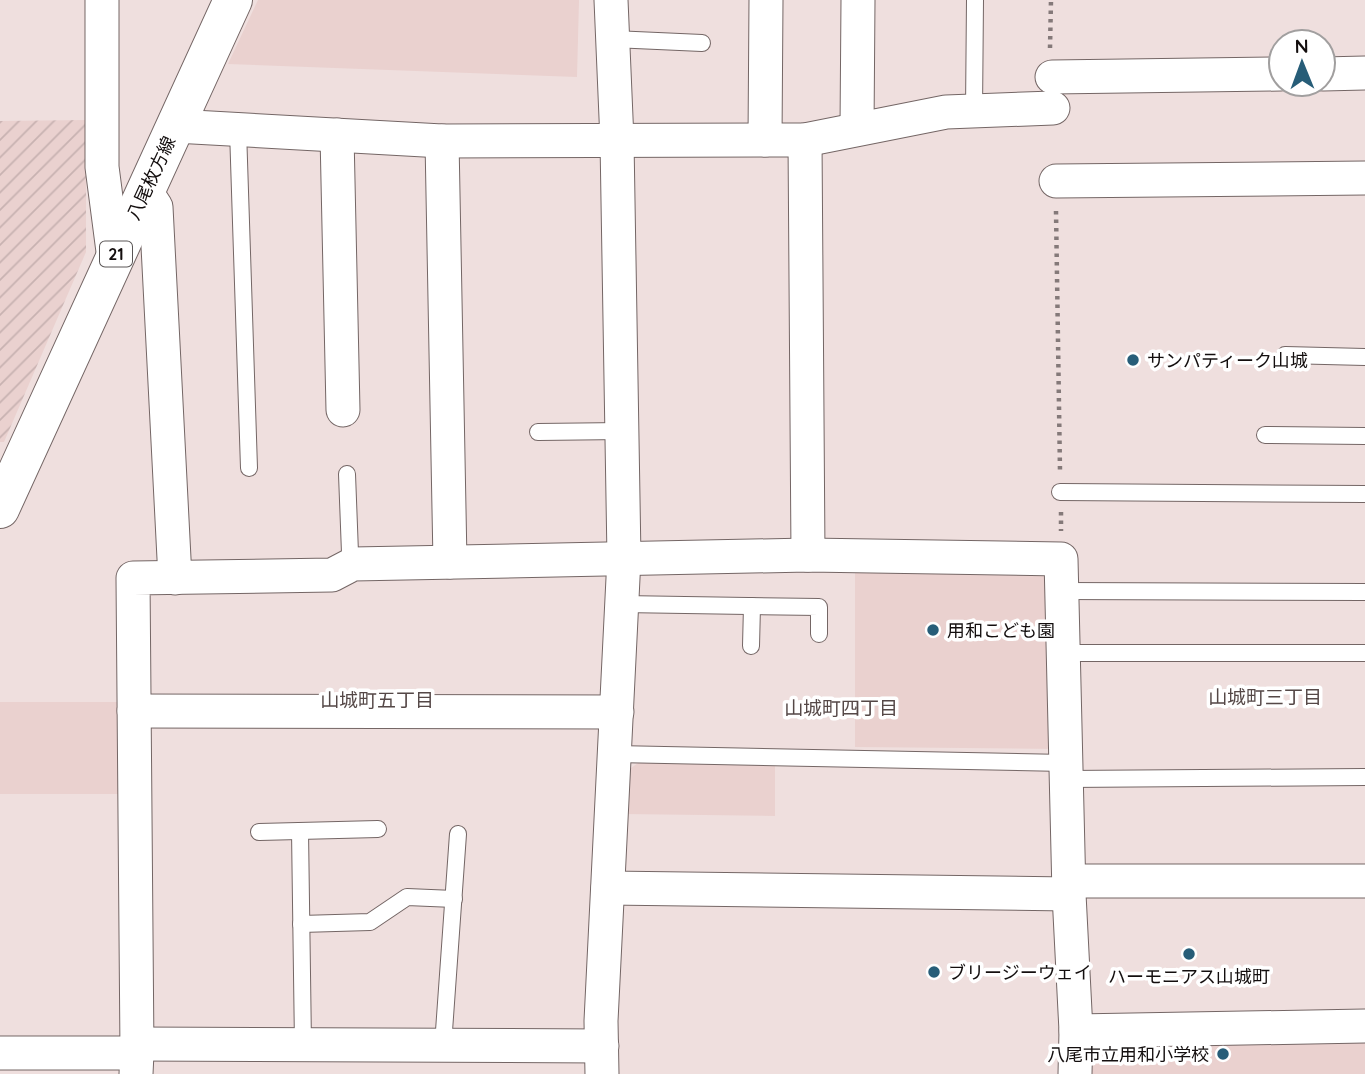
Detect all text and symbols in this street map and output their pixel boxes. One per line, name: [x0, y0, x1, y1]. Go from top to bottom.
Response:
north arrow: [1267, 28, 1337, 98]
text: N: [1295, 34, 1309, 58]
street label: 八尾枚方線: [122, 132, 180, 224]
road number: 21: [100, 242, 132, 266]
place label: サンパティーク山城: [1147, 349, 1308, 372]
marker: サンパティーク山城: [1125, 352, 1141, 368]
place label: 用和こども園: [947, 619, 1055, 642]
marker: 用和こども園: [925, 622, 941, 638]
district label: 山城町三丁目: [1208, 685, 1322, 709]
district label: 山城町五丁目: [320, 688, 434, 712]
district label: 山城町四丁目: [784, 696, 898, 720]
marker: ハーモニアス山城町: [1181, 946, 1197, 962]
place label: ブリージーウェイ: [948, 961, 1092, 984]
marker: ブリージーウェイ: [926, 964, 942, 980]
place label: ハーモニアス山城町: [1108, 965, 1270, 988]
place label: 八尾市立用和小学校: [1047, 1043, 1209, 1066]
marker: 八尾市立用和小学校: [1215, 1046, 1231, 1062]

